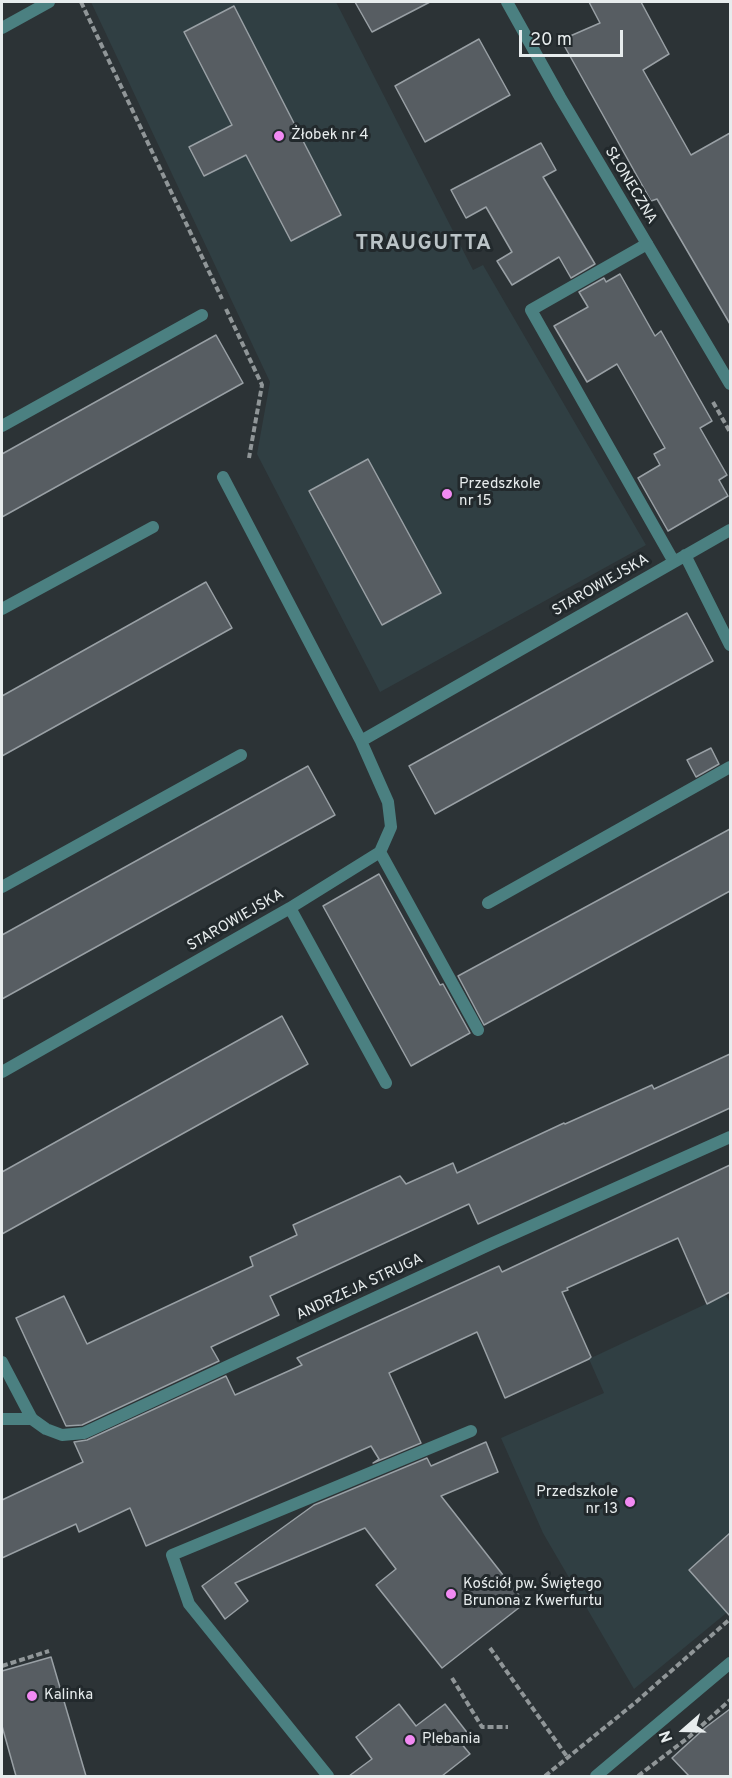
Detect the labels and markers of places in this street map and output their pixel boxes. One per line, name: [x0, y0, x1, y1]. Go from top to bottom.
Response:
place label: Żłobek nr 4: [291, 127, 369, 145]
marker: Żłobek nr 4: [272, 129, 286, 143]
place label: Przedszkole nr 15: [459, 476, 541, 511]
marker: Przedszkole nr 15: [440, 487, 454, 501]
place label: Przedszkole nr 13: [536, 1484, 618, 1519]
marker: Przedszkole nr 13: [623, 1495, 637, 1509]
place label: Kościół pw. Świętego Brunona z Kwerfurtu: [463, 1576, 602, 1611]
marker: Kościół pw. Świętego Brunona z Kwerfurtu: [444, 1587, 458, 1601]
place label: Kalinka: [44, 1687, 93, 1705]
marker: Kalinka: [25, 1689, 39, 1703]
place label: Plebania: [422, 1731, 480, 1749]
marker: Plebania: [403, 1733, 417, 1747]

